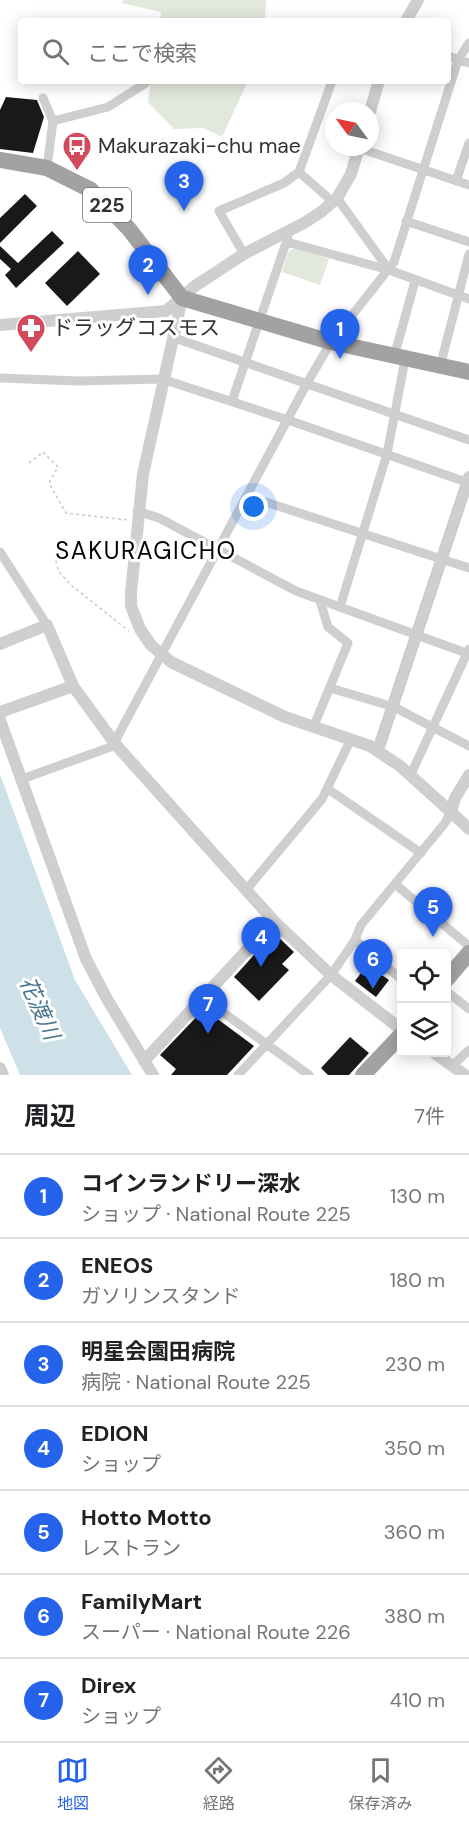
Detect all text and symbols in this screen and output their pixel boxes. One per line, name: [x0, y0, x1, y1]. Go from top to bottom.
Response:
search box: [18, 18, 451, 84]
icon: search: [39, 35, 72, 68]
text: ここで検索: [87, 39, 197, 68]
north arrow: [325, 102, 379, 156]
bus stop icon: Makurazaki-chu mae: [61, 130, 93, 172]
place label: Makurazaki-chu mae: [98, 132, 301, 160]
pin: 3: [164, 162, 204, 211]
road number: 225: [83, 188, 131, 222]
pin: 2: [128, 246, 168, 295]
pin: 1: [320, 310, 360, 359]
pharmacy icon: ドラッグコスモス: [15, 312, 47, 354]
place label: ドラッグコスモス: [52, 314, 220, 342]
your location: [239, 492, 268, 521]
district label: SAKURAGICHO: [55, 535, 237, 566]
pin: 5: [414, 888, 452, 937]
pin: 4: [242, 918, 280, 967]
pin: 6: [354, 940, 392, 989]
map controls: [397, 949, 451, 1057]
button: locate: [397, 949, 451, 1003]
water label: 花渡川: [13, 972, 67, 1046]
pin: 7: [188, 984, 228, 1034]
button: layers: [397, 1003, 451, 1057]
text: 周辺: [24, 1099, 76, 1133]
text: 7件: [414, 1103, 445, 1129]
text: コインランドリー深水: [81, 1169, 301, 1198]
text: 1: [40, 1183, 47, 1209]
text: 130 m: [390, 1183, 445, 1209]
text: ショップ · National Route 225: [81, 1201, 351, 1227]
text: ENEOS: [81, 1251, 153, 1280]
text: 2: [38, 1267, 49, 1293]
text: 180 m: [390, 1267, 445, 1293]
text: ガソリンスタンド: [81, 1283, 241, 1309]
text: 明星会園田病院: [81, 1337, 235, 1366]
text: 3: [37, 1351, 50, 1377]
text: 230 m: [385, 1351, 445, 1377]
text: 病院 · National Route 225: [81, 1369, 311, 1395]
text: EDION: [81, 1419, 149, 1448]
text: 4: [37, 1435, 50, 1461]
text: 350 m: [384, 1435, 445, 1461]
text: ショップ: [81, 1451, 161, 1477]
text: Hotto Motto: [81, 1503, 212, 1532]
text: 5: [37, 1519, 50, 1545]
text: 360 m: [384, 1519, 445, 1545]
text: レストラン: [81, 1535, 181, 1561]
text: FamilyMart: [81, 1587, 202, 1616]
text: 6: [37, 1603, 50, 1629]
text: 380 m: [384, 1603, 445, 1629]
text: スーパー · National Route 226: [81, 1619, 351, 1645]
text: Direx: [81, 1671, 136, 1700]
text: 7: [38, 1687, 49, 1713]
text: 410 m: [390, 1687, 445, 1713]
text: ショップ: [81, 1703, 161, 1729]
tab: 地図: [56, 1754, 89, 1814]
tab: 経路: [202, 1754, 235, 1814]
tab: 保存済み: [348, 1754, 412, 1814]

